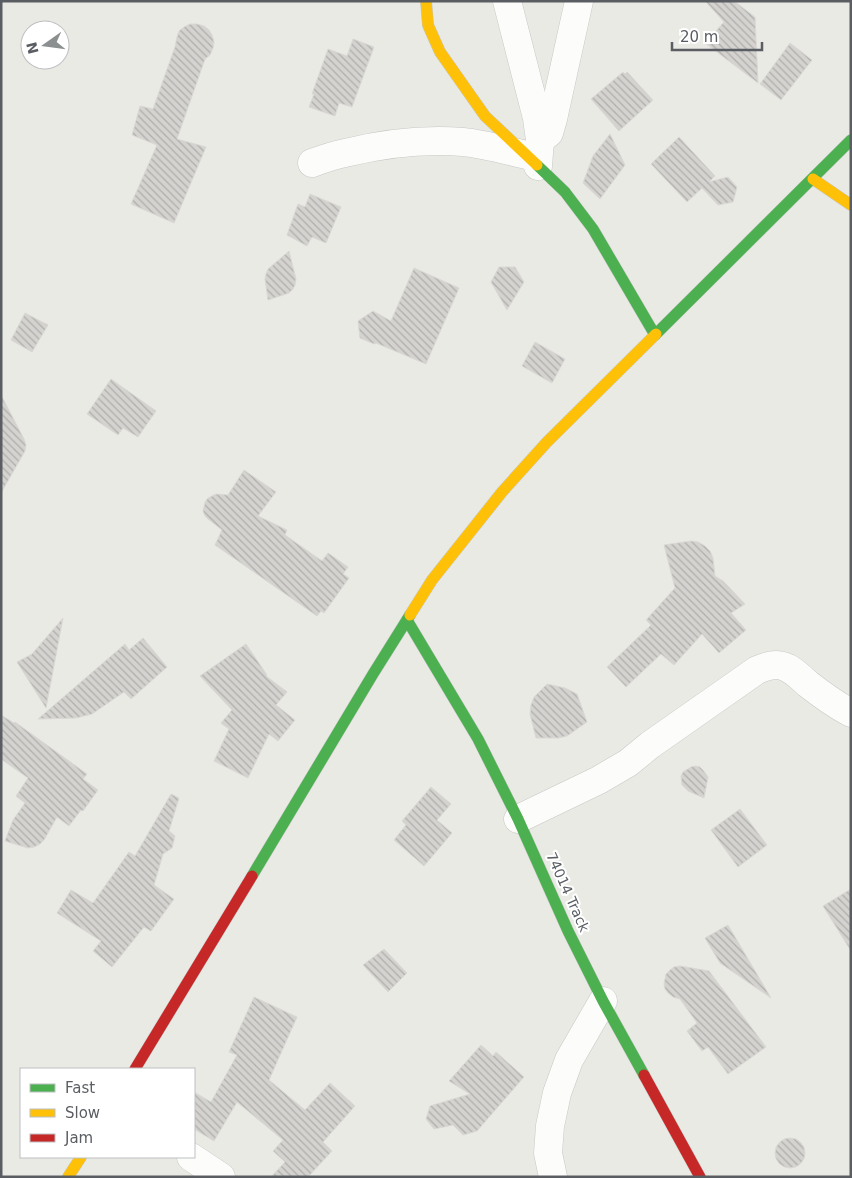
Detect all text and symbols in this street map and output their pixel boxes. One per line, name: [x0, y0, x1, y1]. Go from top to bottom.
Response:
north arrow: [20, 20, 70, 70]
scale bar: [672, 20, 762, 52]
text: 20 m: [680, 28, 718, 46]
text: N: [23, 41, 42, 56]
street label: 74014 Track: [543, 850, 593, 935]
legend: [20, 1068, 195, 1158]
text: Fast: [65, 1079, 95, 1097]
text: Slow: [65, 1104, 100, 1122]
text: Jam: [64, 1129, 93, 1147]

